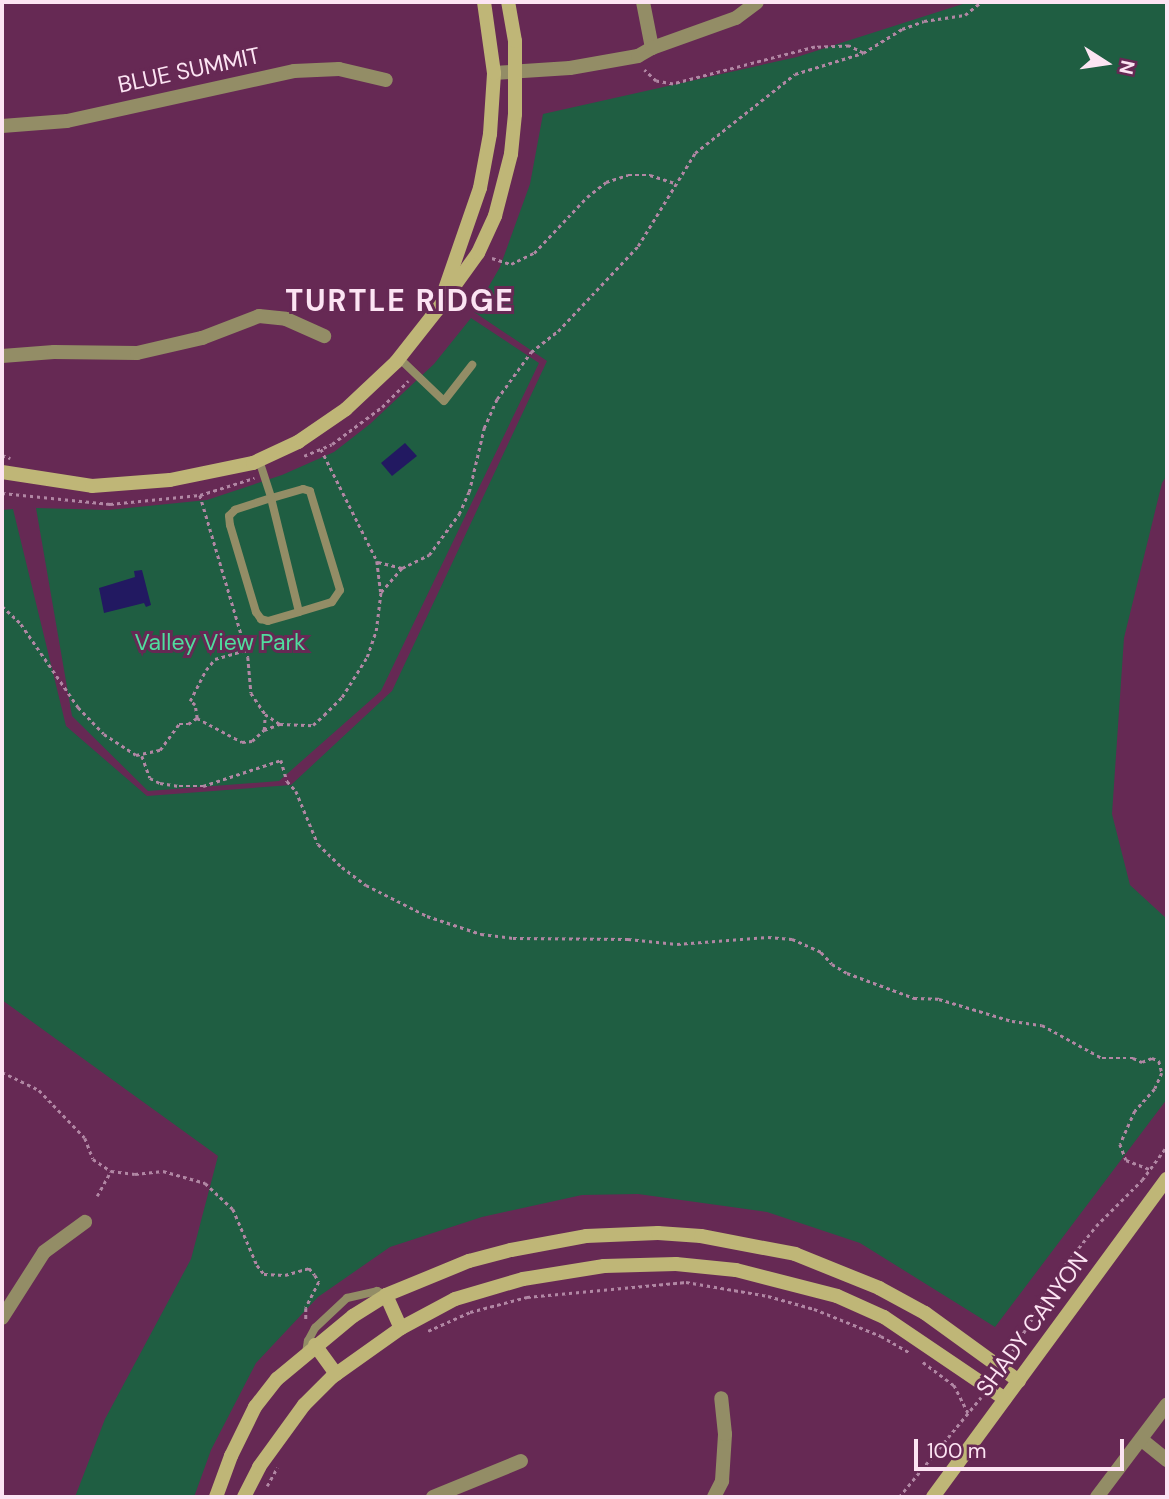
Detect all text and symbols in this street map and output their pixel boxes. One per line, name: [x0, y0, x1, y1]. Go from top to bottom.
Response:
north arrow: [1071, 28, 1141, 98]
street label: BLUE SUMMIT: [115, 41, 263, 99]
text: N: [1113, 58, 1141, 77]
district label: TURTLE RIDGE: [287, 283, 513, 319]
park label: Valley View Park: [135, 628, 305, 656]
street label: SHADY CANYON: [970, 1246, 1094, 1402]
scale bar: [917, 1426, 1127, 1470]
text: 100 m: [927, 1437, 987, 1465]

